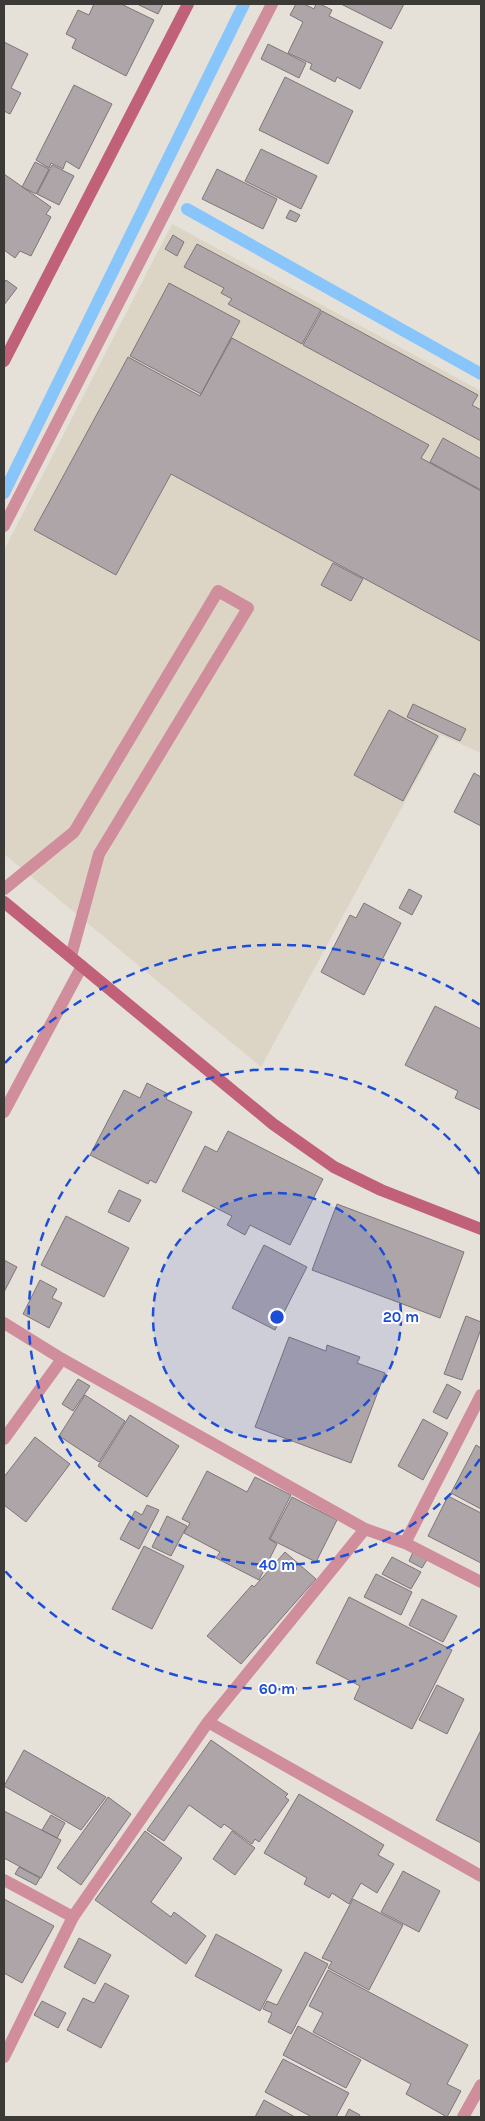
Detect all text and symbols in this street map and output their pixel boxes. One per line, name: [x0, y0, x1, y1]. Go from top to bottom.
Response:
centre of rings: [268, 1308, 286, 1326]
text: 20 m: [383, 1308, 419, 1326]
text: 40 m: [259, 1556, 295, 1574]
text: 60 m: [259, 1680, 295, 1698]

